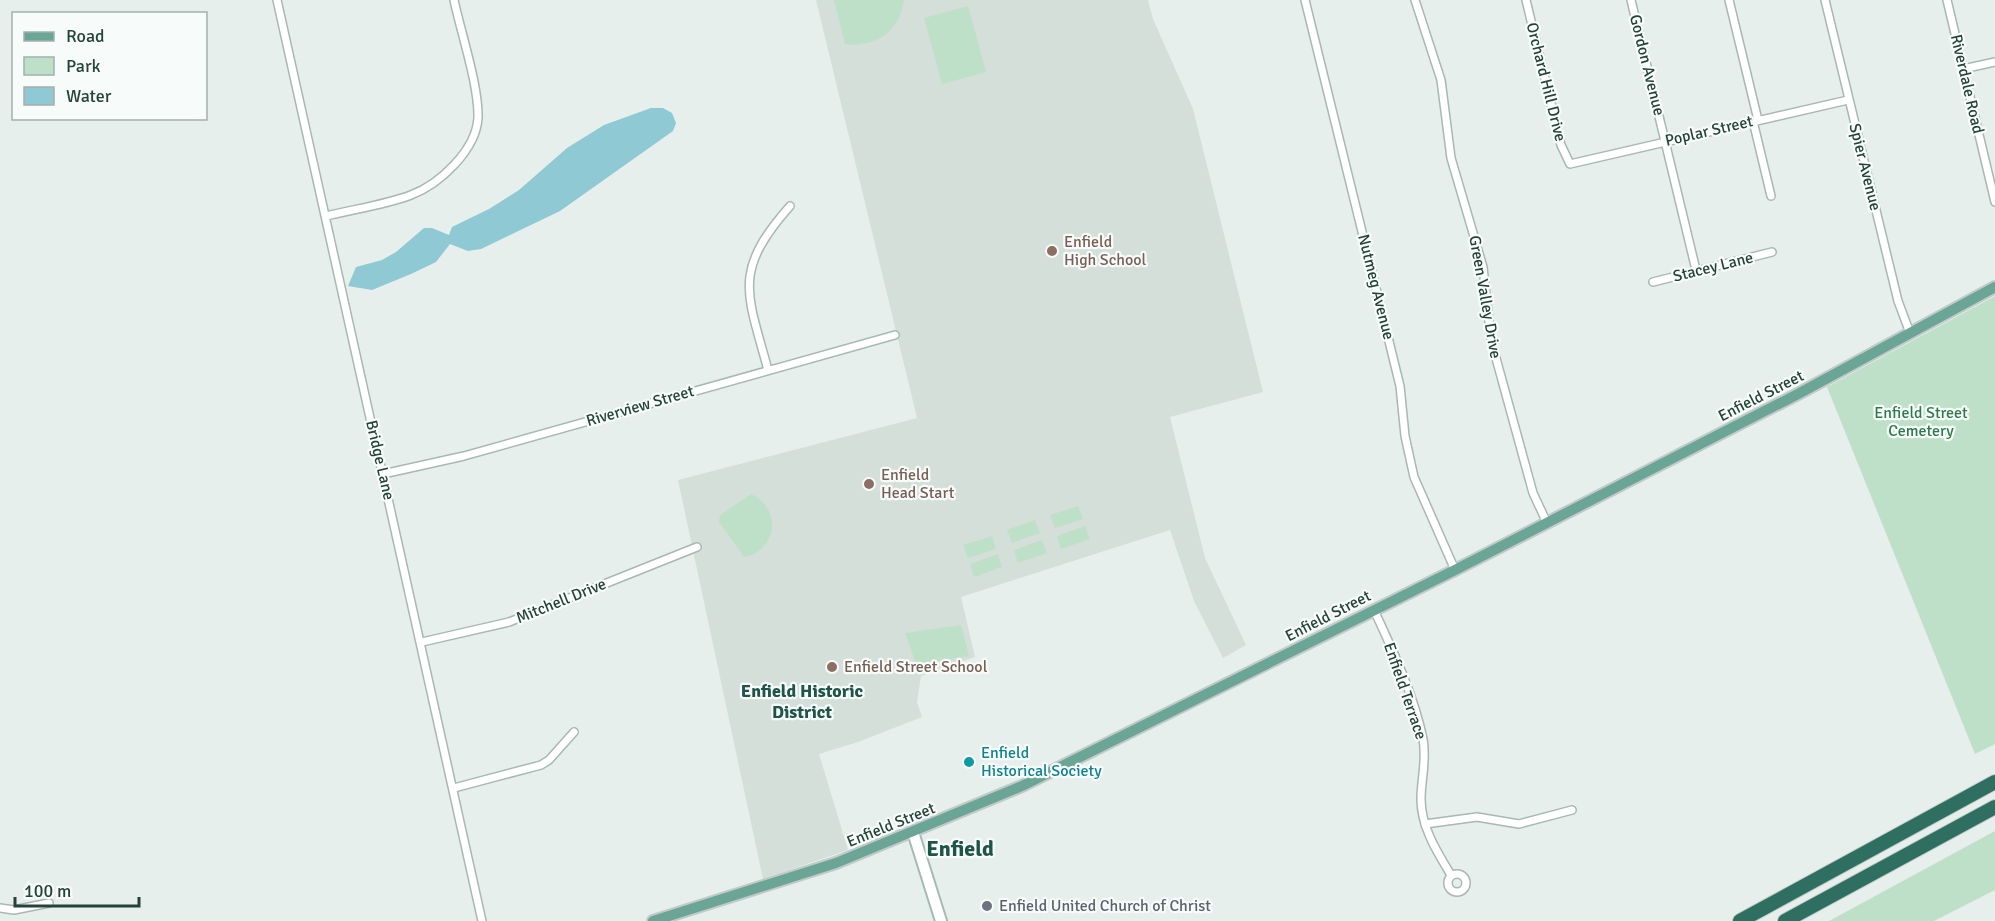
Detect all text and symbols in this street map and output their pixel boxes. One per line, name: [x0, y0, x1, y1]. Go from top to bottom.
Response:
legend: [12, 12, 207, 120]
street label: Gordon Avenue: [1625, 12, 1669, 118]
street label: Orchard Hill Drive: [1522, 20, 1570, 144]
text: Road: [66, 25, 105, 47]
street label: Riverdale Road: [1946, 32, 1988, 136]
text: Park: [66, 55, 101, 77]
text: Water: [66, 85, 112, 107]
street label: Poplar Street: [1663, 111, 1755, 151]
street label: Spier Avenue: [1845, 121, 1885, 213]
place label: Enfield High School: [1064, 232, 1147, 270]
street label: Nutmeg Avenue: [1353, 232, 1399, 342]
street label: Green Valley Drive: [1464, 234, 1506, 360]
marker: Enfield High School: [1045, 244, 1059, 258]
street label: Stacey Lane: [1671, 247, 1755, 287]
street label: Enfield Street: [1715, 366, 1807, 426]
street label: Riverview Street: [584, 381, 697, 431]
park label: Enfield Street Cemetery: [1874, 403, 1968, 441]
street label: Bridge Lane: [361, 418, 399, 502]
place label: Enfield Head Start: [881, 465, 955, 503]
marker: Enfield Head Start: [862, 477, 876, 491]
street label: Mitchell Drive: [513, 574, 609, 628]
street label: Enfield Street: [1282, 586, 1374, 646]
street label: Enfield Terrace: [1379, 640, 1431, 742]
place label: Enfield Street School: [844, 657, 988, 677]
marker: Enfield Street School: [825, 660, 839, 674]
district label: Enfield Historic District: [741, 680, 864, 723]
place label: Enfield Historical Society: [981, 743, 1102, 781]
marker: Enfield Historical Society: [962, 755, 976, 769]
street label: Enfield Street: [844, 798, 938, 852]
district label: Enfield: [926, 835, 994, 862]
scale bar: [15, 870, 140, 908]
text: 100 m: [24, 880, 71, 902]
place label: Enfield United Church of Christ: [999, 896, 1211, 916]
marker: Enfield United Church of Christ: [980, 899, 994, 913]

